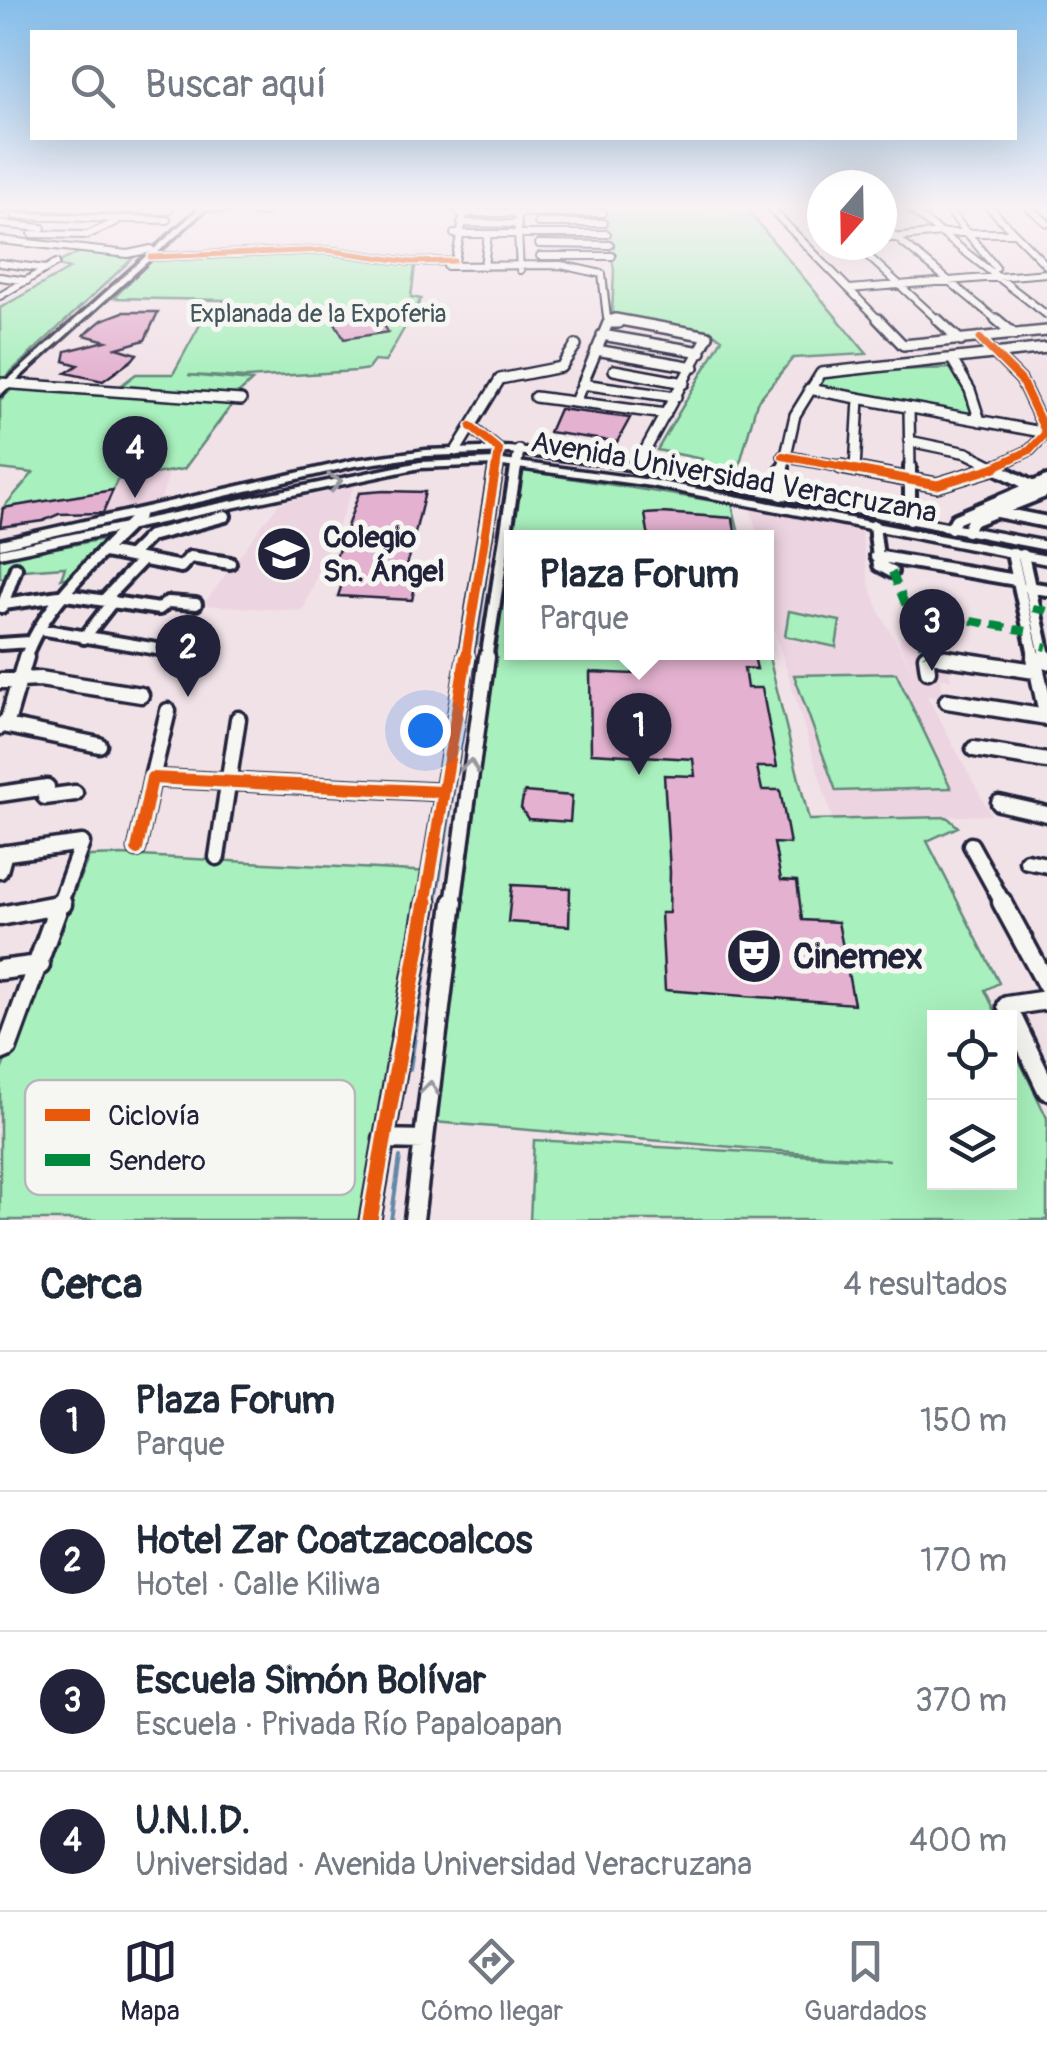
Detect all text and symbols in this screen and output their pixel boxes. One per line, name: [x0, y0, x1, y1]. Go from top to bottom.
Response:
search box: [30, 30, 1017, 140]
icon: search: [65, 58, 120, 113]
text: Buscar aquí: [145, 61, 327, 109]
north arrow: [807, 170, 897, 260]
park label: Explanada de la Expoferia: [190, 299, 446, 330]
pin: 4: [102, 416, 168, 498]
street label: Avenida Universidad Veracruzana: [528, 424, 940, 531]
one-way arrow: [326, 472, 343, 493]
place label: Colegio Sn. Ángel: [323, 519, 445, 590]
school or university icon: Colegio Sn. Ángel: [254, 524, 314, 584]
popup: [504, 530, 774, 660]
text: Plaza Forum: [539, 551, 739, 599]
pin: 3: [900, 588, 964, 671]
text: Parque: [539, 599, 629, 639]
pin: 2: [156, 614, 220, 697]
pin: 1: [606, 692, 672, 775]
your location: [400, 705, 451, 756]
one-way arrow: [459, 758, 480, 774]
theatre icon: Cinemex: [724, 926, 784, 986]
place label: Cinemex: [793, 935, 923, 979]
map controls: [927, 1010, 1017, 1190]
button: locate: [927, 1010, 1017, 1100]
legend: [25, 1080, 355, 1195]
one-way arrow: [419, 1080, 440, 1096]
text: Ciclovía: [108, 1099, 200, 1134]
button: layers: [927, 1100, 1017, 1190]
text: Sendero: [108, 1144, 206, 1179]
text: Cerca: [40, 1259, 142, 1311]
text: 4 resultados: [843, 1265, 1007, 1305]
text: Plaza Forum: [135, 1377, 335, 1425]
text: 1: [66, 1401, 79, 1441]
text: 150 m: [920, 1401, 1007, 1441]
text: Parque: [135, 1425, 225, 1465]
text: Hotel Zar Coatzacoalcos: [135, 1517, 532, 1565]
text: 2: [64, 1541, 81, 1581]
text: 170 m: [920, 1541, 1007, 1581]
text: Hotel · Calle Kiliwa: [135, 1565, 380, 1605]
text: Escuela Simón Bolívar: [135, 1657, 486, 1705]
text: 3: [64, 1681, 81, 1721]
text: 370 m: [915, 1681, 1007, 1721]
text: Escuela · Privada Río Papaloapan: [135, 1705, 562, 1745]
text: U.N.I.D.: [135, 1797, 250, 1845]
text: 4: [63, 1821, 82, 1861]
text: 400 m: [909, 1821, 1007, 1861]
text: Universidad · Avenida Universidad Veracruzana: [135, 1845, 752, 1885]
tab: Mapa: [120, 1934, 180, 2029]
tab: Cómo llegar: [421, 1934, 563, 2029]
tab: Guardados: [804, 1934, 927, 2029]

